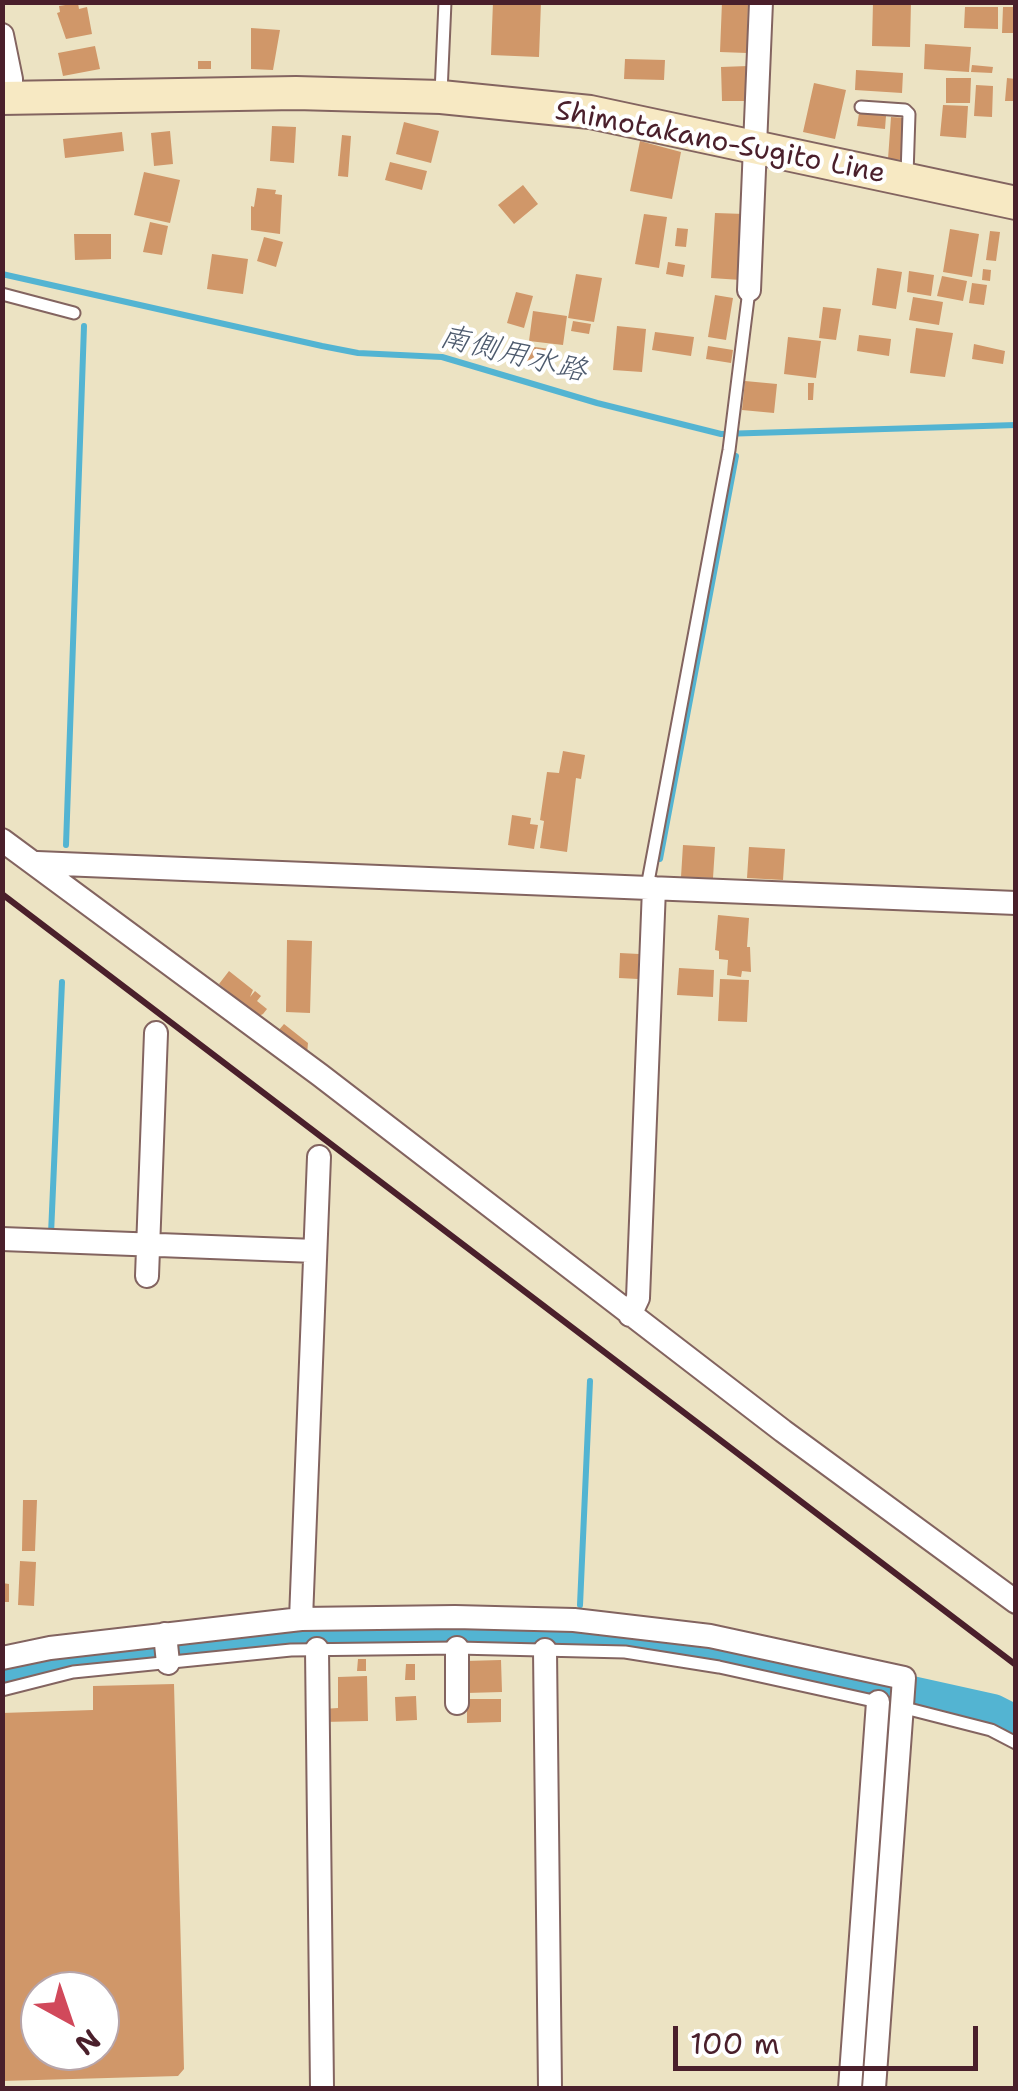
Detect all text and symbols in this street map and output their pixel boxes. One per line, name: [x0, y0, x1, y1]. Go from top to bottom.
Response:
street label: Shimotakano-Sugito Line: [552, 94, 888, 192]
water label: 南側用水路: [436, 319, 590, 391]
north arrow: [20, 1971, 120, 2071]
scale bar: [678, 2006, 983, 2068]
text: N: [67, 2021, 109, 2064]
text: 100 m: [690, 2023, 780, 2064]

